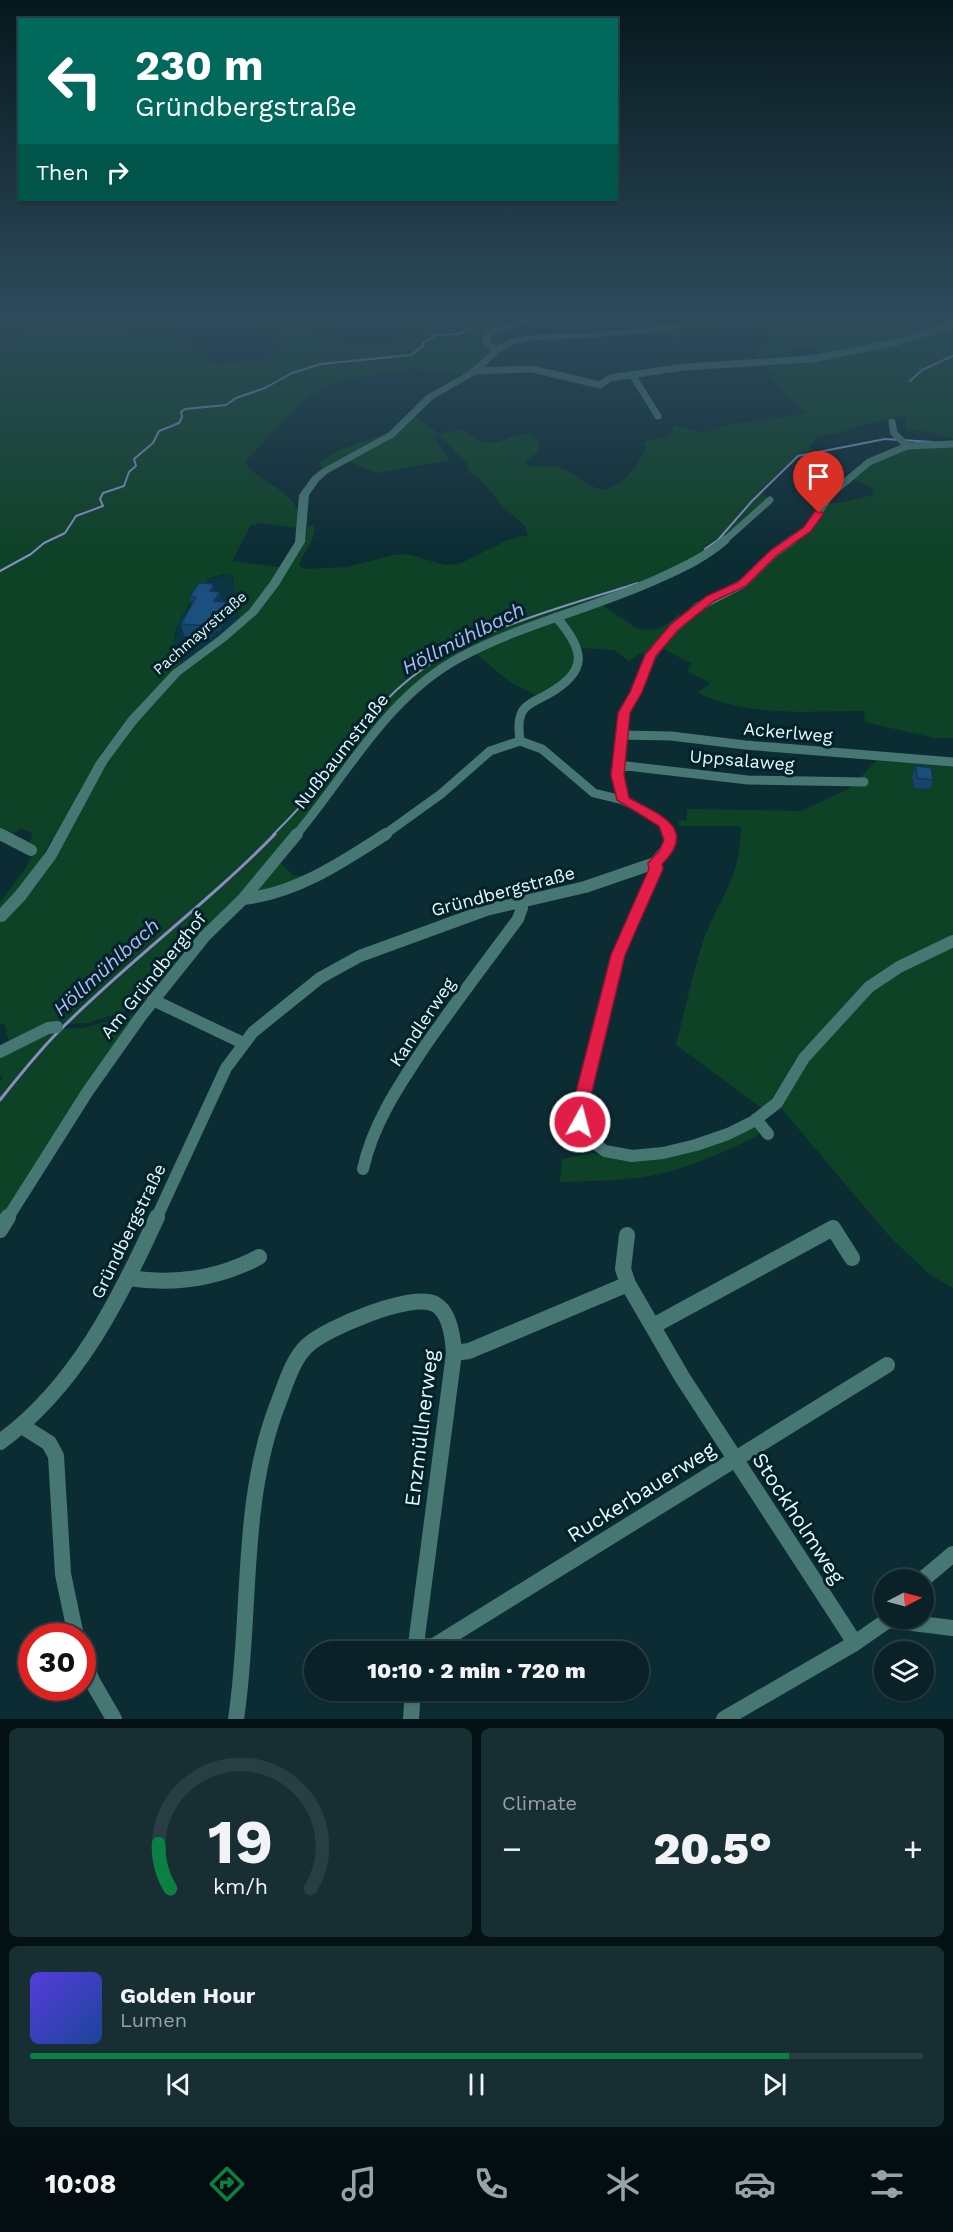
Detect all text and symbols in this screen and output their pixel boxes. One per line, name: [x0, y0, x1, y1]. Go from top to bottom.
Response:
text: 230 m: [135, 41, 264, 90]
icon: left: [36, 42, 114, 120]
text: Gründbergstraße: [135, 91, 357, 123]
icon: right: [101, 156, 134, 189]
text: Then: [36, 160, 89, 185]
pin: [793, 451, 844, 513]
icon: arrive: [802, 460, 835, 493]
street label: Pachmayrstraße: [150, 588, 250, 678]
water label: Höllmühlbach: [398, 597, 528, 679]
street label: Nußbaumstraße: [289, 689, 393, 813]
street label: Ackerlweg: [743, 718, 834, 746]
street label: Uppsalaweg: [689, 745, 796, 775]
street label: Gründbergstraße: [429, 862, 577, 920]
street label: Am Gründberghof: [96, 908, 210, 1042]
water label: Höllmühlbach: [48, 913, 164, 1021]
street label: Kandlerweg: [385, 973, 459, 1070]
position arrow: [548, 1090, 612, 1154]
street label: Gründbergstraße: [86, 1160, 170, 1302]
street label: Enzmüllnerweg: [399, 1347, 443, 1508]
street label: Ruckerbauerweg: [562, 1436, 720, 1548]
street label: Stockholmweg: [747, 1448, 851, 1589]
north arrow: [874, 1569, 934, 1629]
map controls: [874, 1569, 934, 1701]
speed limit sign: 30: [18, 1623, 96, 1701]
button: layers: [874, 1641, 934, 1701]
text: 10:10 · 2 min · 720 m: [367, 1658, 586, 1683]
text: Climate: [502, 1791, 577, 1815]
text: 19: [208, 1805, 273, 1878]
text: 20.5°: [653, 1822, 772, 1875]
text: −: [502, 1829, 522, 1868]
text: +: [903, 1829, 923, 1868]
text: km/h: [213, 1875, 268, 1900]
text: Golden Hour: [120, 1983, 255, 2008]
text: Lumen: [120, 2008, 187, 2032]
icon: previous: [162, 2068, 195, 2101]
icon: pause: [460, 2068, 493, 2101]
icon: next: [758, 2068, 791, 2101]
icon: directions: [206, 2163, 248, 2205]
icon: music: [338, 2163, 380, 2205]
icon: phone: [470, 2163, 512, 2205]
icon: climate: [602, 2163, 644, 2205]
icon: car: [734, 2163, 776, 2205]
icon: filters: [866, 2163, 908, 2205]
text: 10:08: [45, 2168, 116, 2200]

